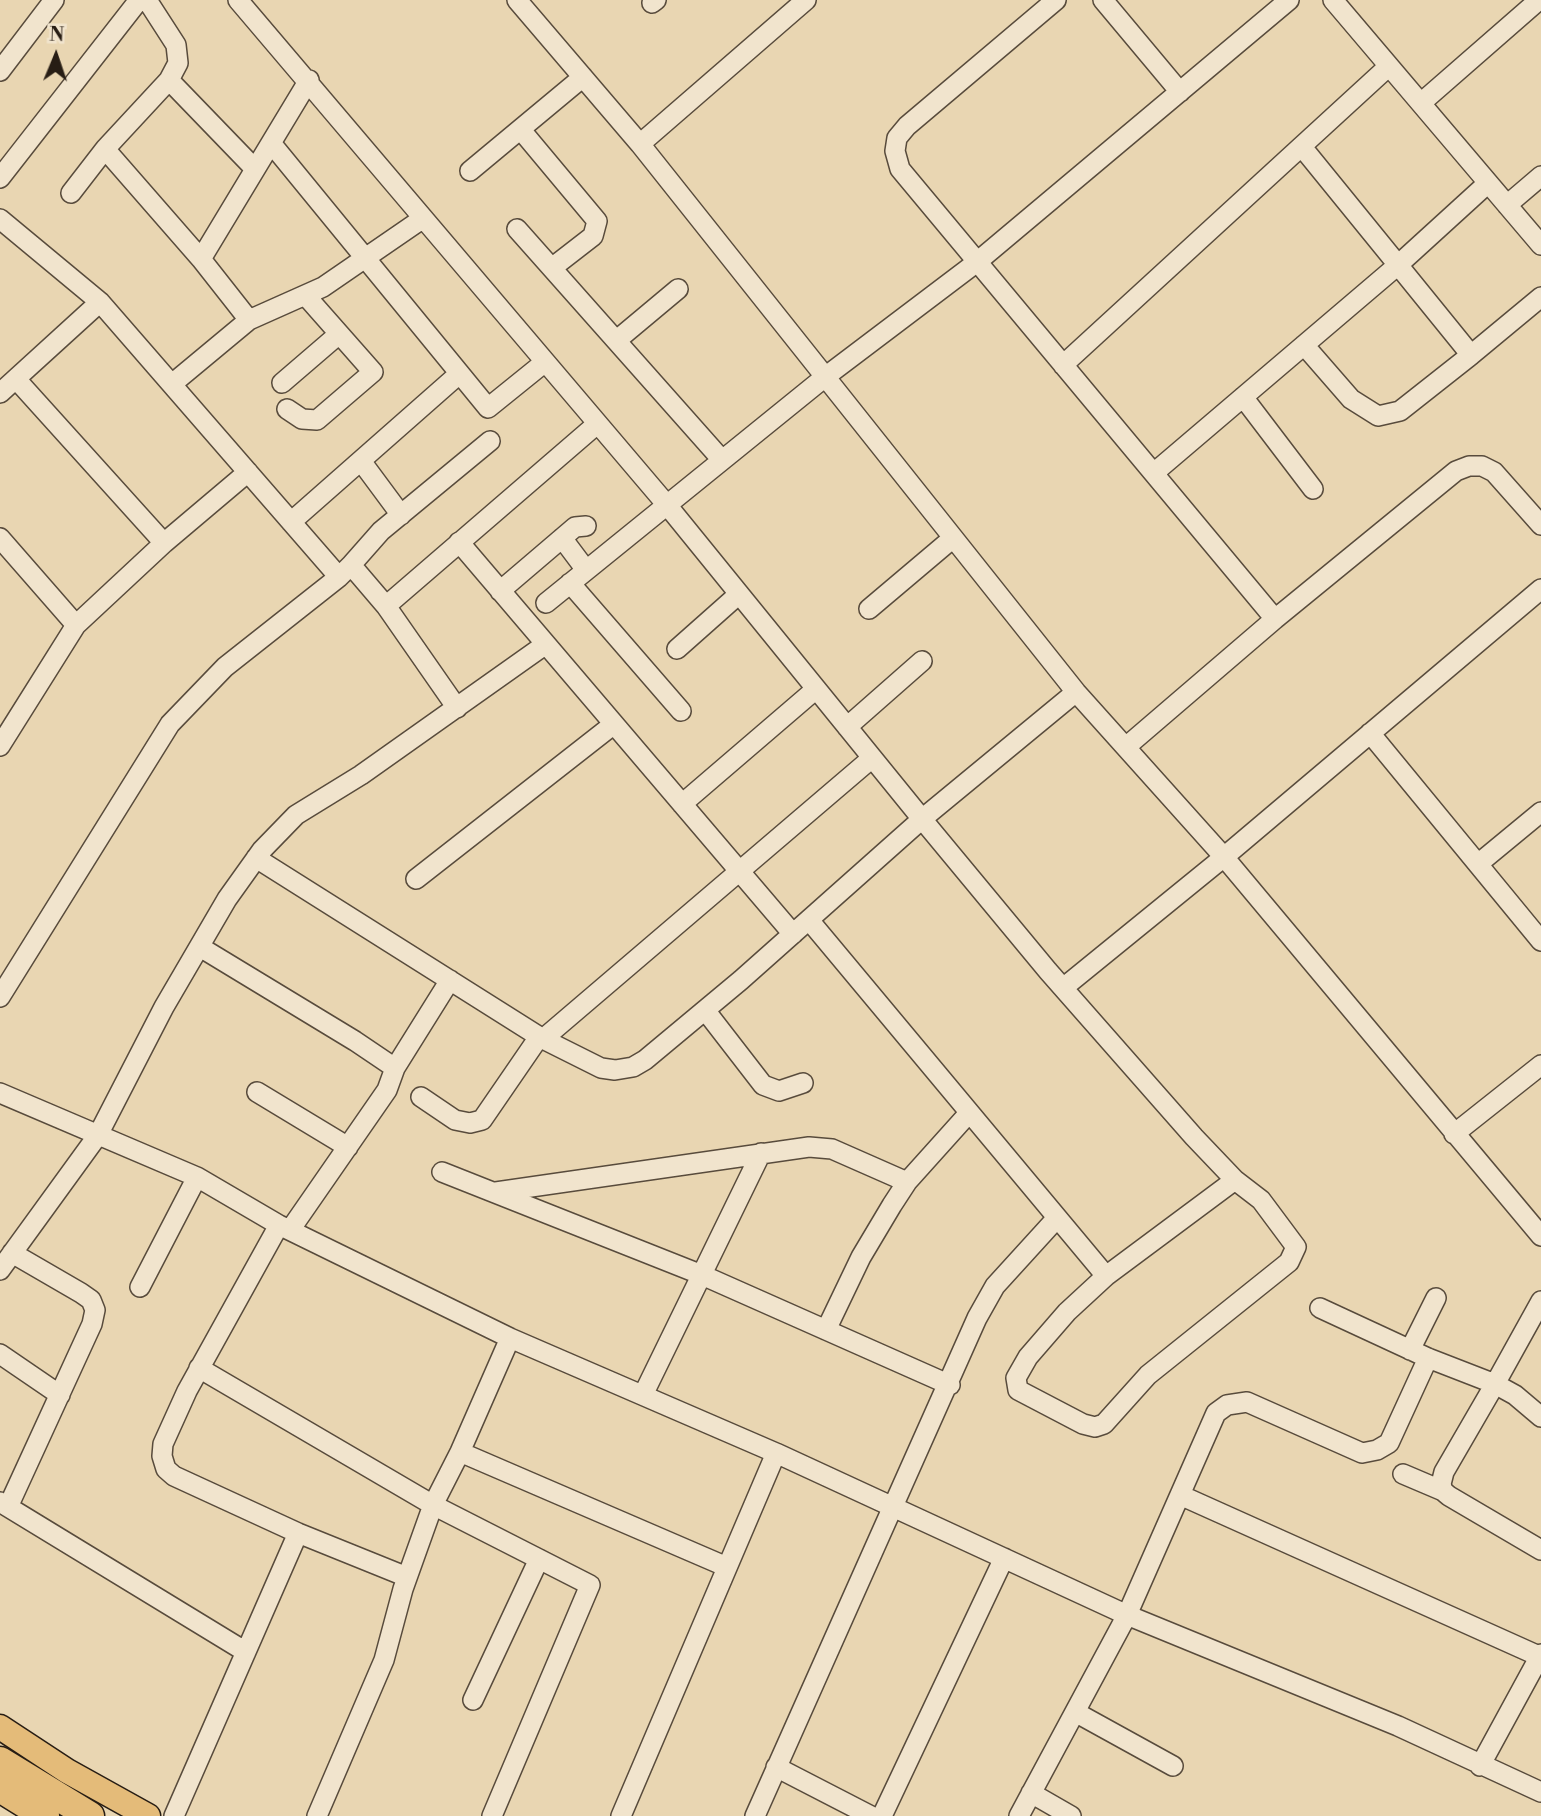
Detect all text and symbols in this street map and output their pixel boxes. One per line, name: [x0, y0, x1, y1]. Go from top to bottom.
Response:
north arrow: [21, 21, 91, 91]
text: N: [49, 23, 65, 47]

